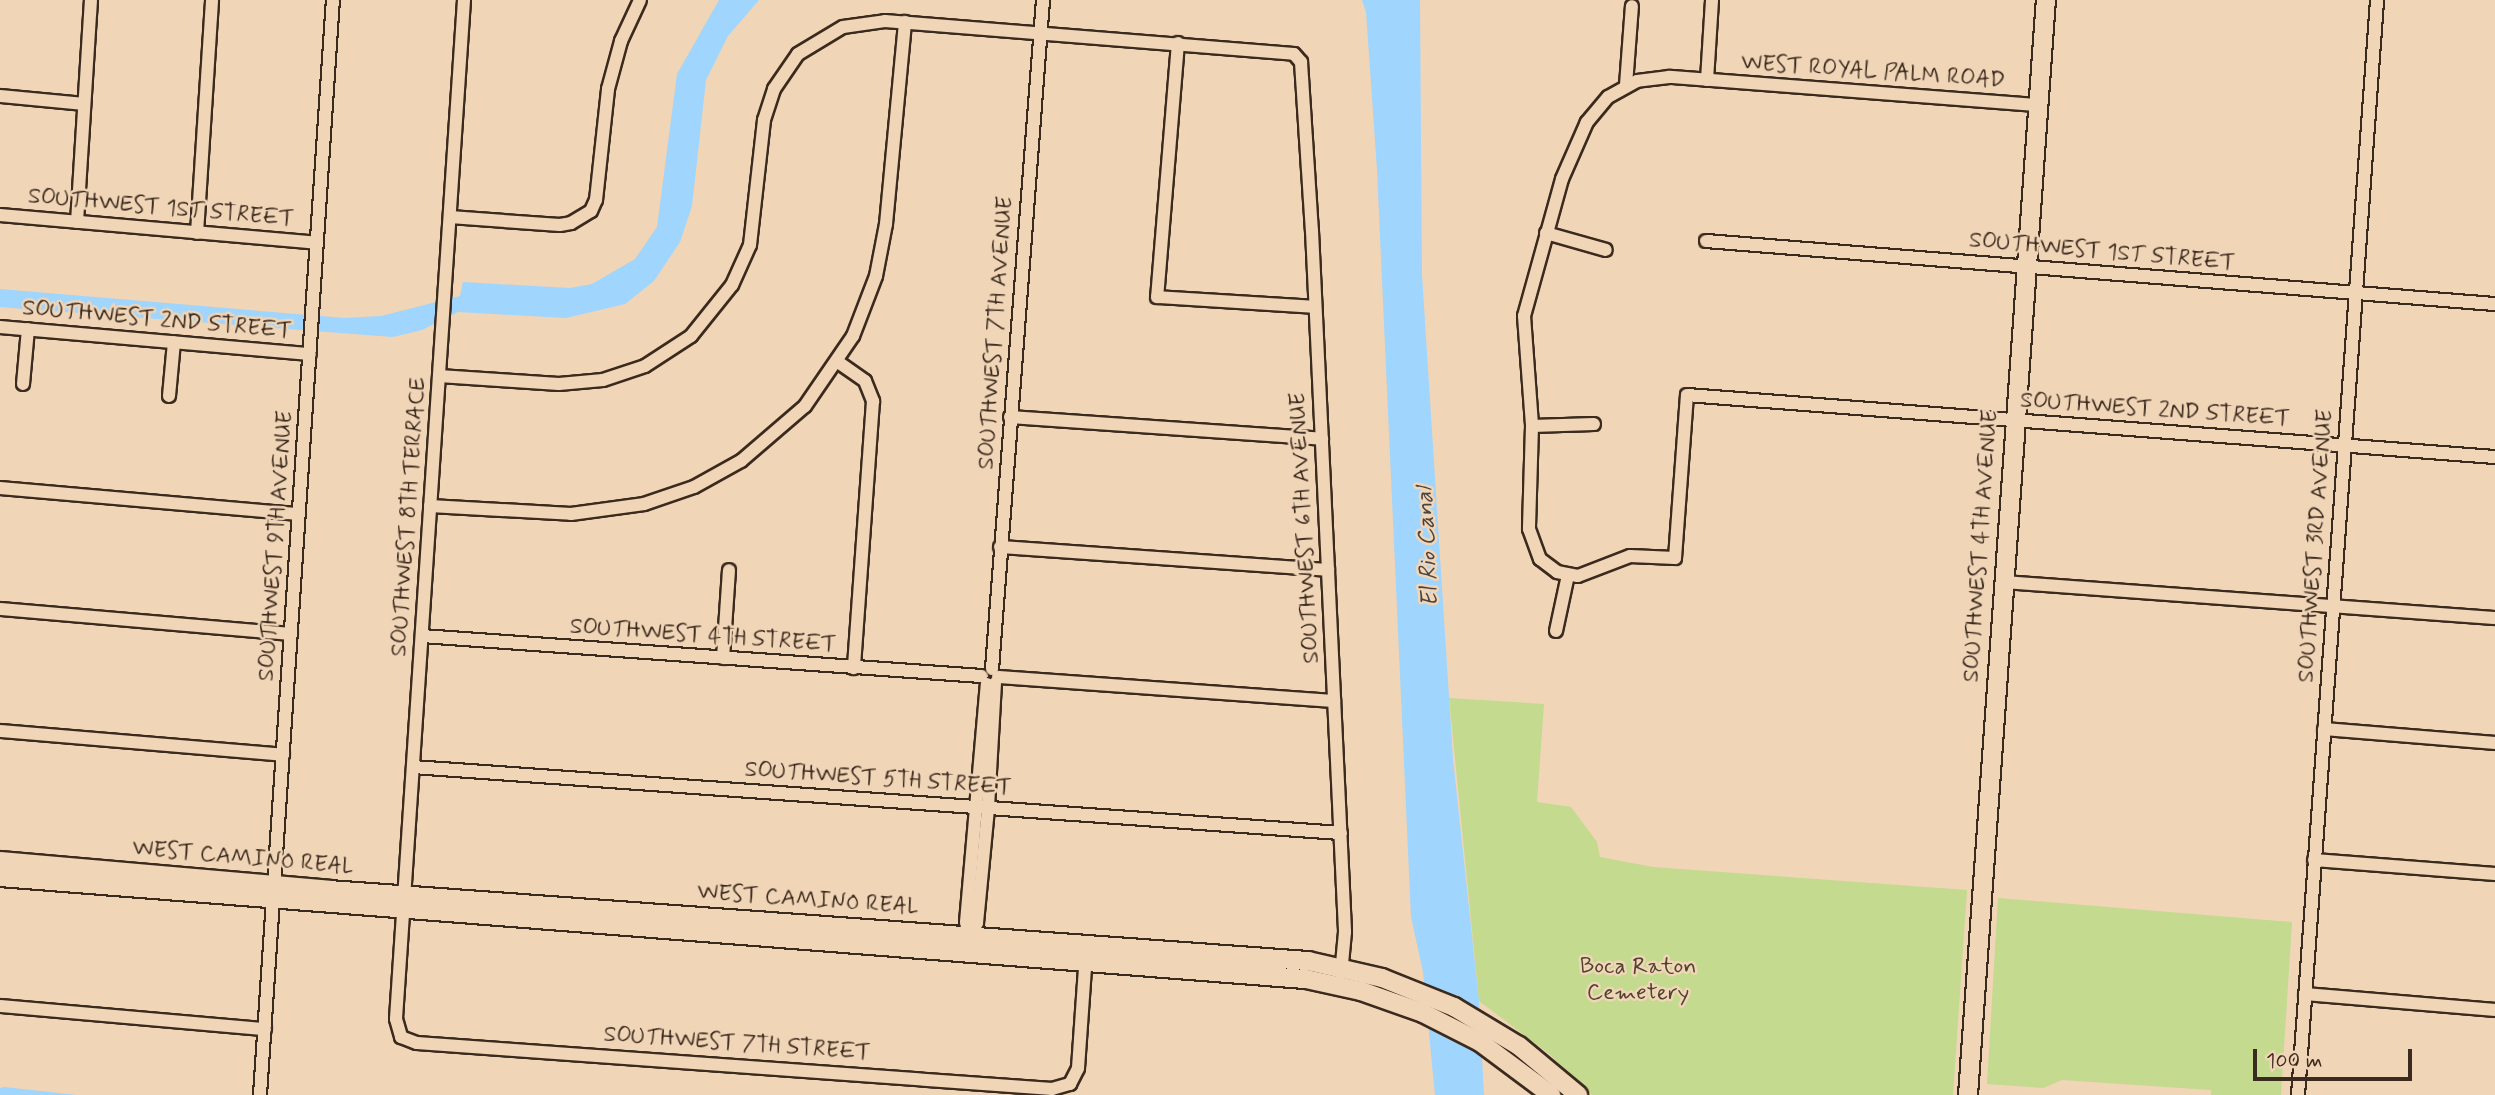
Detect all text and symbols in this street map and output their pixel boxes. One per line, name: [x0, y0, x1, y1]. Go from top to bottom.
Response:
street label: WEST ROYAL PALM ROAD: [1740, 49, 2006, 95]
street label: SOUTHWEST 1ST STREET: [26, 183, 296, 233]
street label: SOUTHWEST 7TH AVENUE: [973, 196, 1019, 470]
street label: SOUTHWEST 1ST STREET: [1967, 227, 2237, 277]
street label: SOUTHWEST 2ND STREET: [20, 294, 294, 346]
street label: SOUTHWEST 8TH TERRACE: [385, 377, 433, 657]
street label: SOUTHWEST 2ND STREET: [2018, 387, 2292, 433]
street label: SOUTHWEST 6TH AVENUE: [1284, 392, 1326, 664]
street label: SOUTHWEST 4TH AVENUE: [1958, 409, 2004, 683]
street label: SOUTHWEST 3RD AVENUE: [2293, 409, 2339, 683]
street label: SOUTHWEST 9TH AVENUE: [253, 410, 299, 682]
water label: El Rio Canal: [1410, 486, 1446, 608]
street label: SOUTHWEST 4TH STREET: [568, 613, 838, 659]
street label: SOUTHWEST 5TH STREET: [742, 756, 1014, 802]
street label: WEST CAMINO REAL: [131, 835, 355, 881]
street label: WEST CAMINO REAL: [696, 878, 920, 922]
park label: Boca Raton Cemetery: [1582, 953, 1694, 1007]
street label: SOUTHWEST 7TH STREET: [601, 1021, 873, 1067]
scale bar: [2257, 1036, 2416, 1080]
text: 100 m: [2266, 1047, 2322, 1075]

